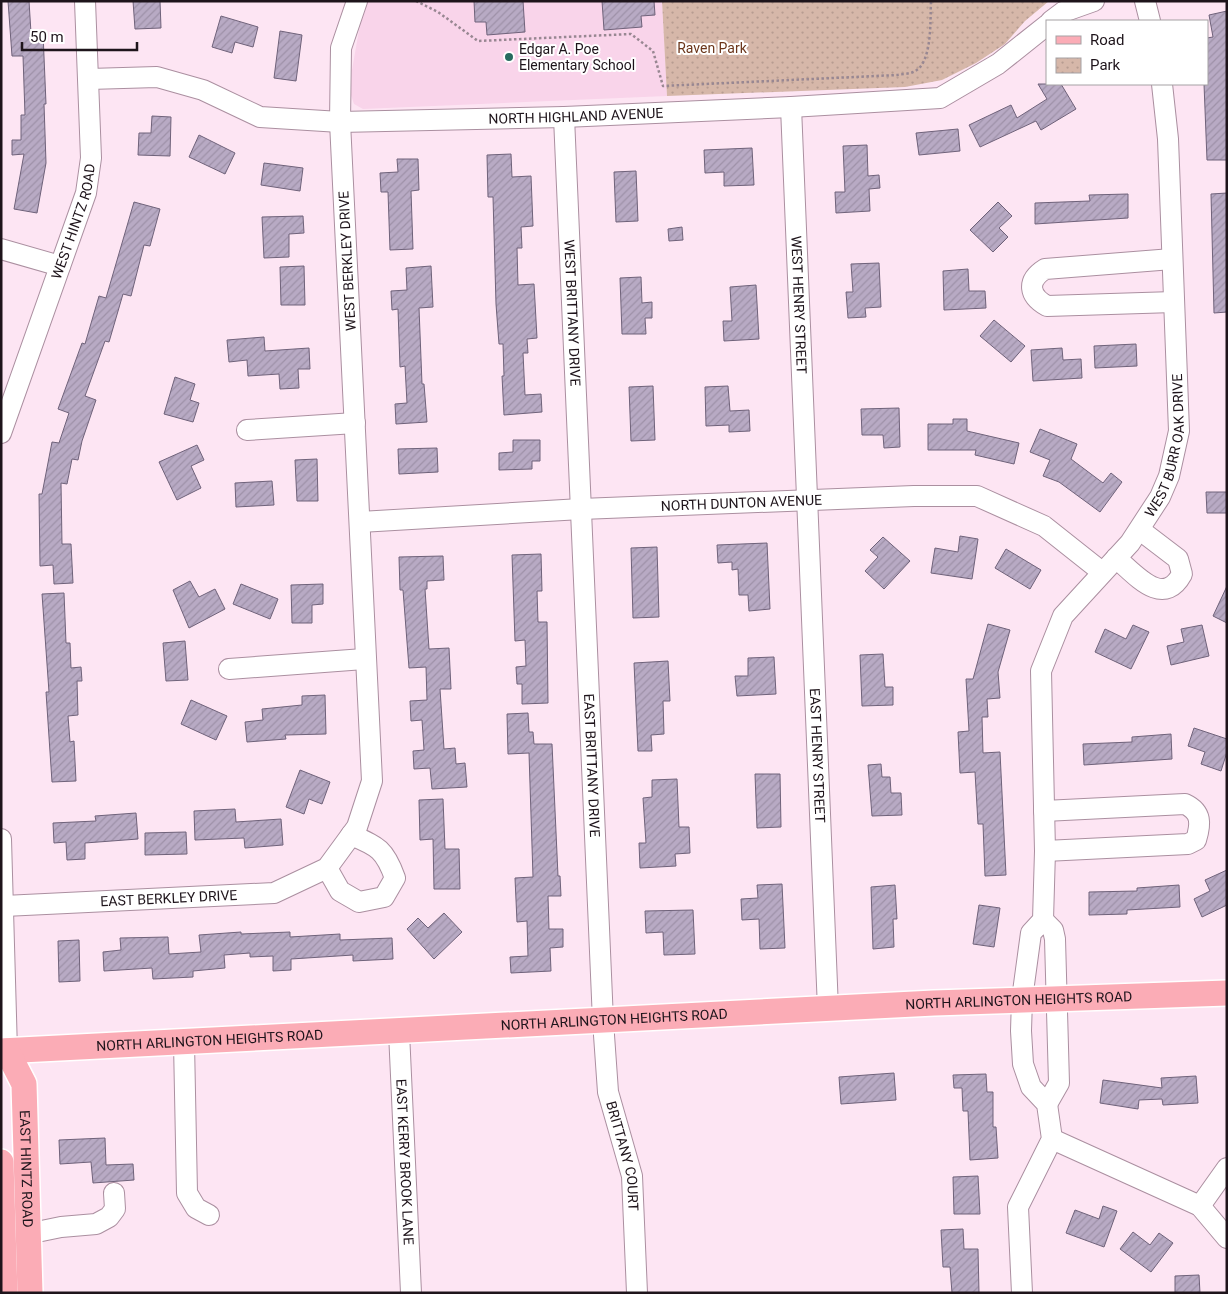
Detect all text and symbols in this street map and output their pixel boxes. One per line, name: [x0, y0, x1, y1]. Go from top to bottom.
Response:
scale bar: [22, 20, 138, 52]
legend: [1046, 20, 1208, 85]
text: 50 m: [30, 28, 64, 46]
text: Road: [1090, 31, 1124, 49]
park label: Raven Park: [677, 40, 748, 56]
place label: Edgar A. Poe Elementary School: [519, 41, 635, 73]
marker: Edgar A. Poe Elementary School: [503, 51, 515, 63]
text: Park: [1090, 56, 1121, 74]
street label: NORTH HIGHLAND AVENUE: [488, 105, 664, 127]
street label: WEST HINTZ ROAD: [48, 162, 98, 281]
street label: WEST BERKLEY DRIVE: [335, 191, 359, 331]
street label: WEST HENRY STREET: [788, 235, 810, 375]
street label: WEST BRITTANY DRIVE: [561, 239, 584, 387]
street label: WEST BURR OAK DRIVE: [1141, 373, 1187, 520]
street label: NORTH DUNTON AVENUE: [661, 492, 822, 514]
street label: EAST HENRY STREET: [807, 688, 828, 824]
street label: EAST BRITTANY DRIVE: [581, 693, 603, 838]
street label: EAST BERKLEY DRIVE: [100, 887, 238, 909]
street label: NORTH ARLINGTON HEIGHTS ROAD: [905, 988, 1133, 1012]
street label: NORTH ARLINGTON HEIGHTS ROAD: [500, 1006, 728, 1033]
street label: NORTH ARLINGTON HEIGHTS ROAD: [96, 1026, 324, 1054]
street label: EAST KERRY BROOK LANE: [393, 1078, 417, 1245]
street label: BRITTANY COURT: [603, 1099, 642, 1212]
street label: EAST HINTZ ROAD: [17, 1110, 36, 1228]

